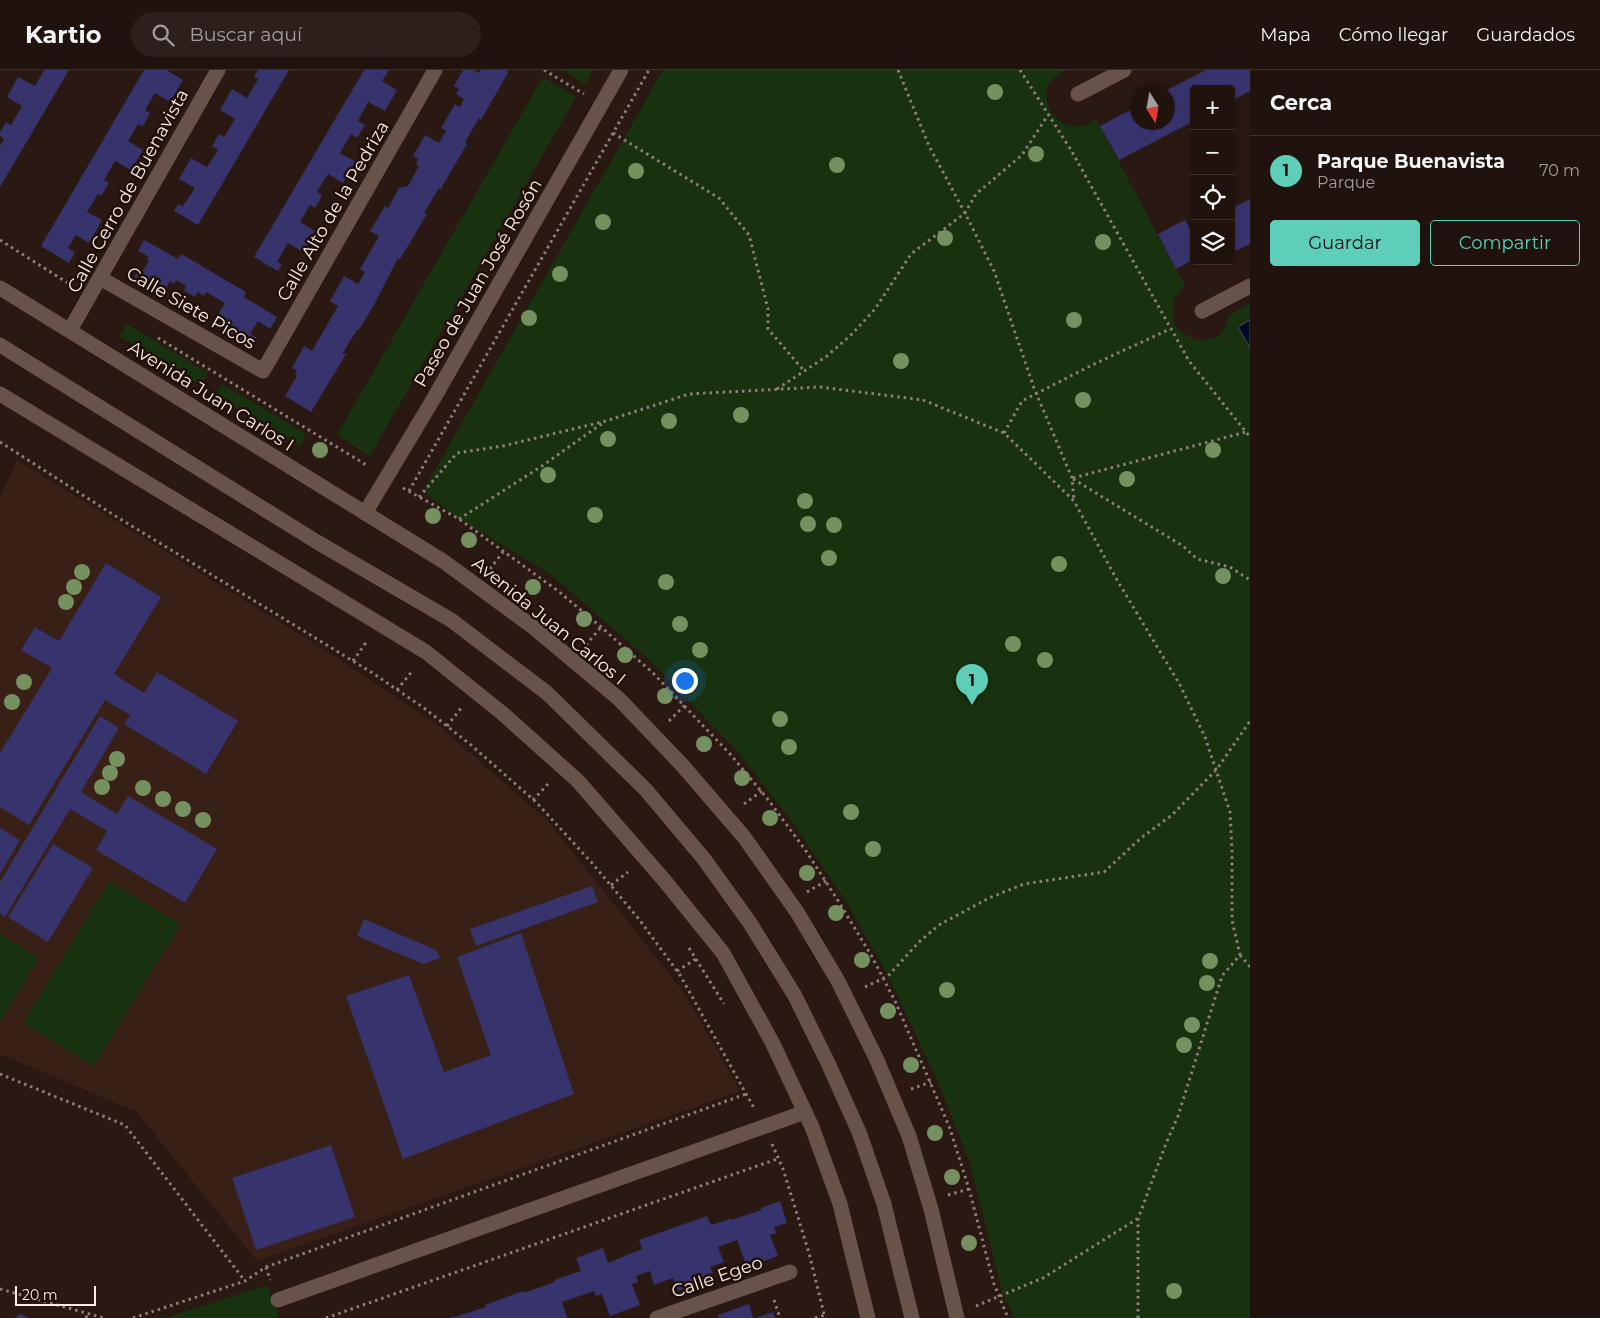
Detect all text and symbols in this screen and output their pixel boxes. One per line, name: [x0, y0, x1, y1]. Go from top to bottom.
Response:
search box: [131, 12, 481, 57]
text: Kartio: [25, 20, 101, 49]
icon: search: [149, 21, 177, 49]
text: Buscar aquí: [189, 23, 302, 46]
text: Mapa: [1260, 24, 1311, 46]
text: Cómo llegar: [1339, 24, 1448, 46]
text: Guardados: [1476, 24, 1575, 46]
street label: Calle Cerro de Buenavista: [63, 85, 193, 297]
north arrow: [1130, 85, 1175, 130]
map controls: [1190, 85, 1235, 265]
button: +: [1190, 85, 1235, 130]
text: Cerca: [1270, 90, 1332, 115]
street label: Calle Alto de la Pedriza: [272, 117, 394, 305]
button: −: [1190, 130, 1235, 175]
text: Parque Buenavista: [1317, 150, 1505, 173]
text: 1: [1283, 161, 1289, 180]
text: 70 m: [1539, 161, 1580, 180]
text: Parque: [1317, 173, 1375, 192]
street label: Paseo de Juan José Rosón: [409, 175, 547, 391]
button: locate: [1190, 175, 1235, 220]
button: layers: [1190, 220, 1235, 265]
button: Guardar: [1270, 220, 1420, 266]
button: Compartir: [1430, 220, 1580, 266]
street label: Calle Siete Picos: [122, 262, 260, 354]
street label: Avenida Juan Carlos I: [124, 336, 298, 456]
street label: Avenida Juan Carlos I: [468, 552, 630, 690]
pin: 1: [956, 664, 988, 705]
your location: [672, 668, 698, 694]
street label: Calle Egeo: [669, 1251, 765, 1303]
scale bar: [15, 1283, 96, 1306]
text: 20 m: [22, 1286, 58, 1304]

